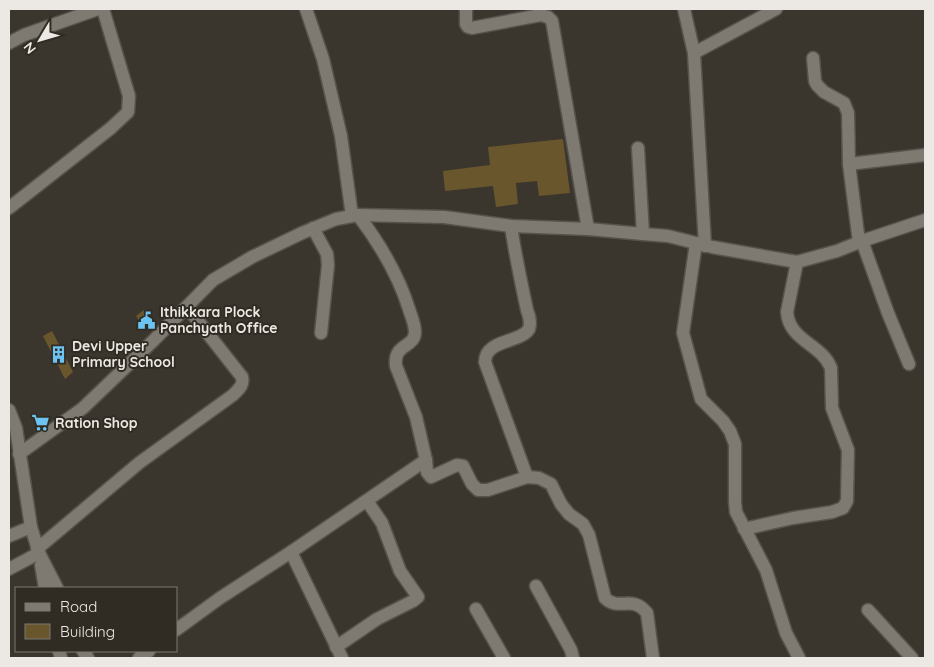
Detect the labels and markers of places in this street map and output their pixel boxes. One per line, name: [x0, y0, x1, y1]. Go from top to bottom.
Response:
place label: Ithikkara Plock Panchyath Office: [160, 303, 278, 337]
public building icon: Ithikkara Plock Panchyath Office: [136, 310, 156, 330]
place label: Devi Upper Primary School: [72, 337, 175, 371]
building icon: Devi Upper Primary School: [48, 344, 68, 364]
supermarket icon: Ration Shop: [31, 413, 51, 433]
place label: Ration Shop: [55, 414, 138, 432]

